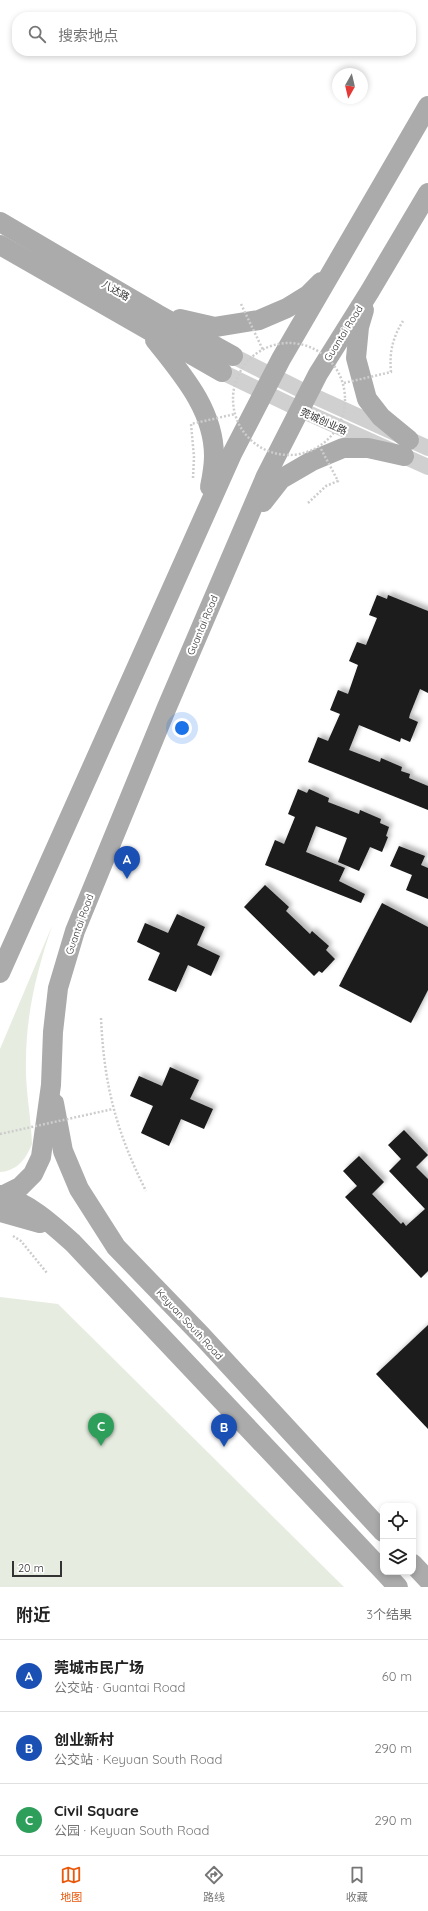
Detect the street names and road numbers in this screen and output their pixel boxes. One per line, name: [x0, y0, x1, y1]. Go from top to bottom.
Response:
street label: 八达路: [100, 277, 132, 304]
street label: Guantai Road: [321, 303, 366, 364]
street label: 莞城创业路: [298, 405, 349, 438]
street label: Guantai Road: [184, 593, 221, 657]
street label: Guantai Road: [62, 892, 96, 956]
street label: Keyuan South Road: [153, 1286, 226, 1362]

